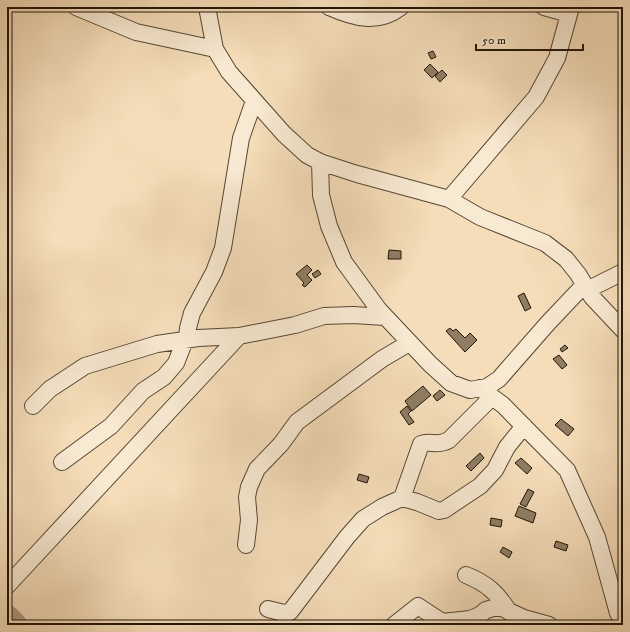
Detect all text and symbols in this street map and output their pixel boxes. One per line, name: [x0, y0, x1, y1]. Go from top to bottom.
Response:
scale bar: [476, 26, 583, 52]
text: 50 m: [482, 33, 506, 48]

